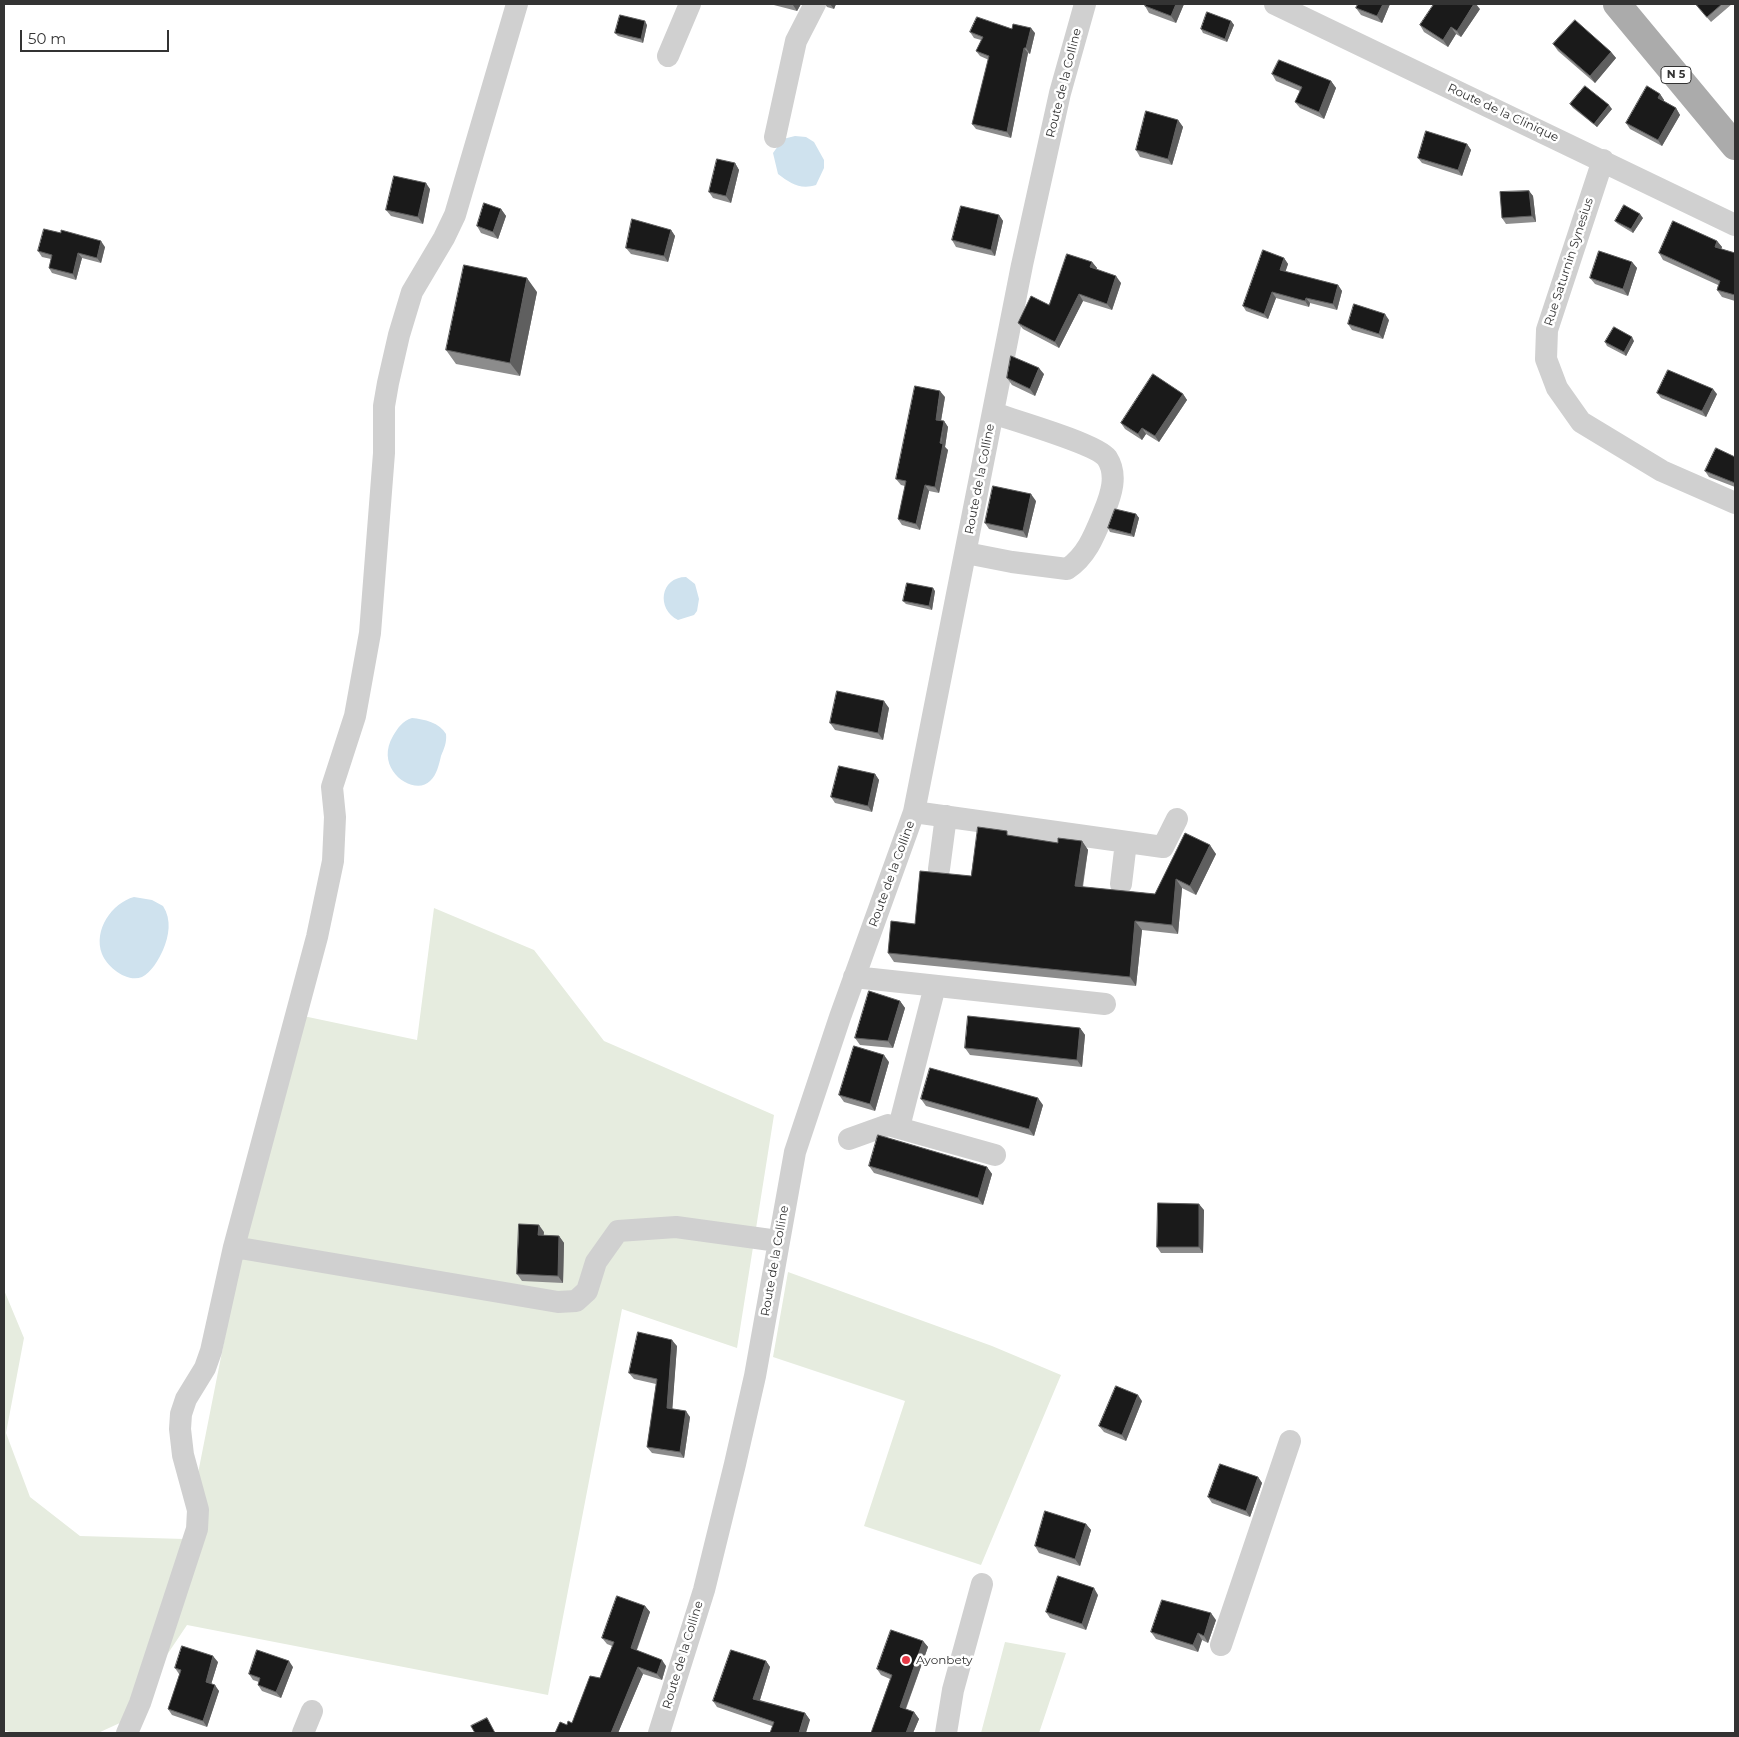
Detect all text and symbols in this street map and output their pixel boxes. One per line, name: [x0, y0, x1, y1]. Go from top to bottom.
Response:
scale bar: [22, 20, 171, 52]
street label: Route de la Colline: [1043, 27, 1085, 139]
text: 50 m: [28, 29, 66, 48]
road number: N 5: [1661, 66, 1691, 84]
street label: Route de la Clinique: [1445, 81, 1561, 145]
street label: Rue Saturnin Synesius: [1541, 196, 1597, 328]
street label: Route de la Colline: [962, 423, 998, 535]
street label: Route de la Colline: [866, 819, 918, 929]
street label: Route de la Colline: [758, 1205, 792, 1317]
street label: Route de la Colline: [660, 1599, 706, 1711]
place label: Ayonbety: [916, 1653, 973, 1667]
marker: Ayonbety: [900, 1654, 912, 1666]

